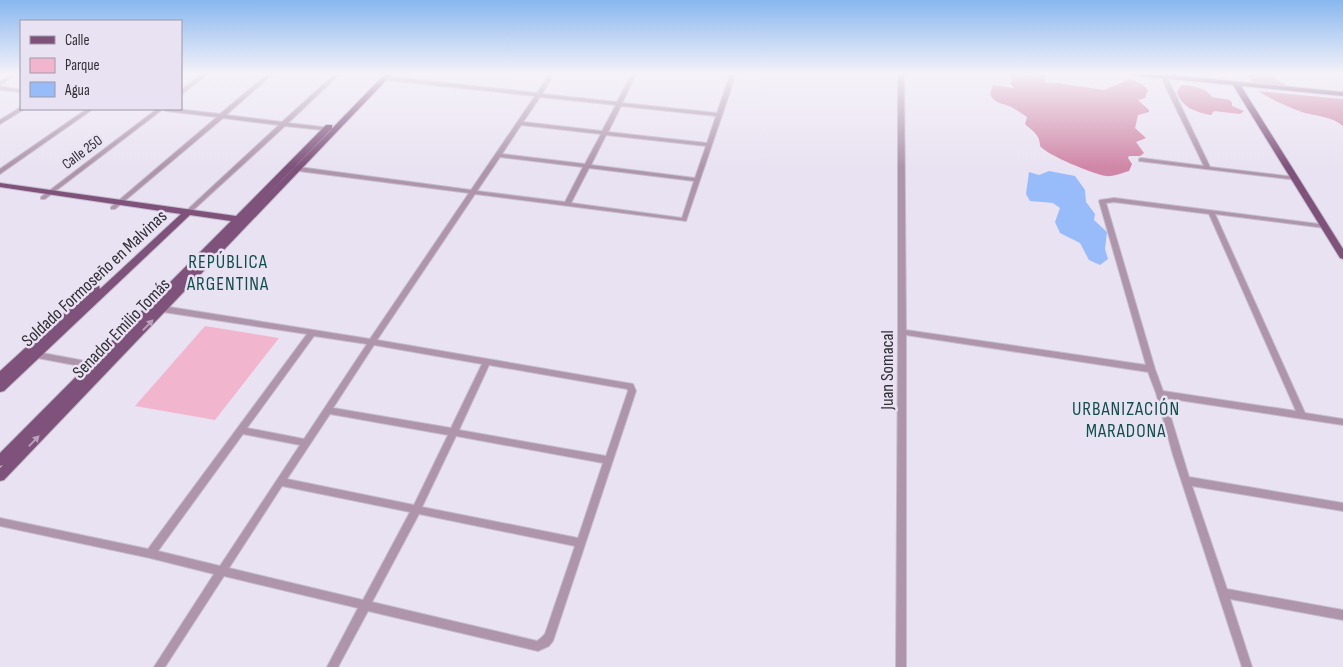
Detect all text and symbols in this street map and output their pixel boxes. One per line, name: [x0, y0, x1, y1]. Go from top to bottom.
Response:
legend: [20, 20, 182, 110]
text: Calle: [65, 31, 89, 50]
text: Parque: [65, 56, 100, 75]
text: Agua: [64, 81, 90, 100]
street label: Calle 250: [58, 131, 106, 174]
street label: Soldado Formoseño en Malvinas: [17, 206, 171, 351]
district label: REPÚBLICA ARGENTINA: [186, 251, 269, 296]
street label: Senador Emilio Tomás: [68, 274, 174, 383]
one-way arrow: [141, 319, 153, 331]
street label: Juan Somacal: [877, 330, 898, 411]
district label: URBANIZACIÓN MARADONA: [1072, 398, 1180, 443]
one-way arrow: [28, 435, 40, 447]

